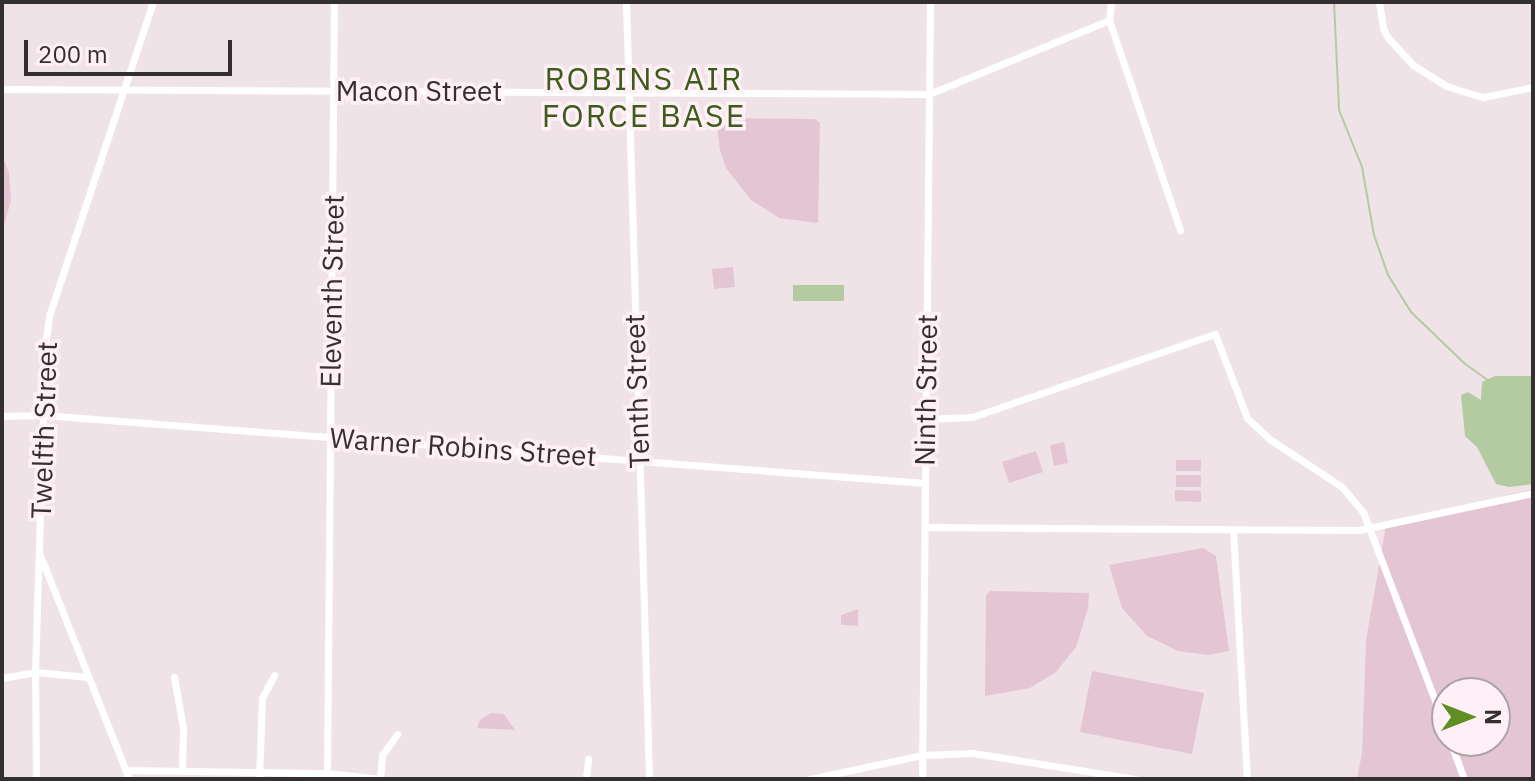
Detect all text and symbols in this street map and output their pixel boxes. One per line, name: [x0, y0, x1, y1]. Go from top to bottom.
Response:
scale bar: [28, 24, 236, 74]
text: 200 m: [38, 38, 108, 70]
district label: ROBINS AIR FORCE BASE: [542, 60, 746, 135]
street label: Macon Street: [336, 74, 502, 108]
street label: Eleventh Street: [314, 194, 350, 388]
street label: Tenth Street: [618, 313, 656, 469]
street label: Ninth Street: [908, 314, 944, 466]
street label: Twelfth Street: [24, 341, 64, 519]
street label: Warner Robins Street: [328, 421, 598, 473]
north arrow: [1431, 677, 1511, 757]
text: N: [1479, 709, 1508, 725]

